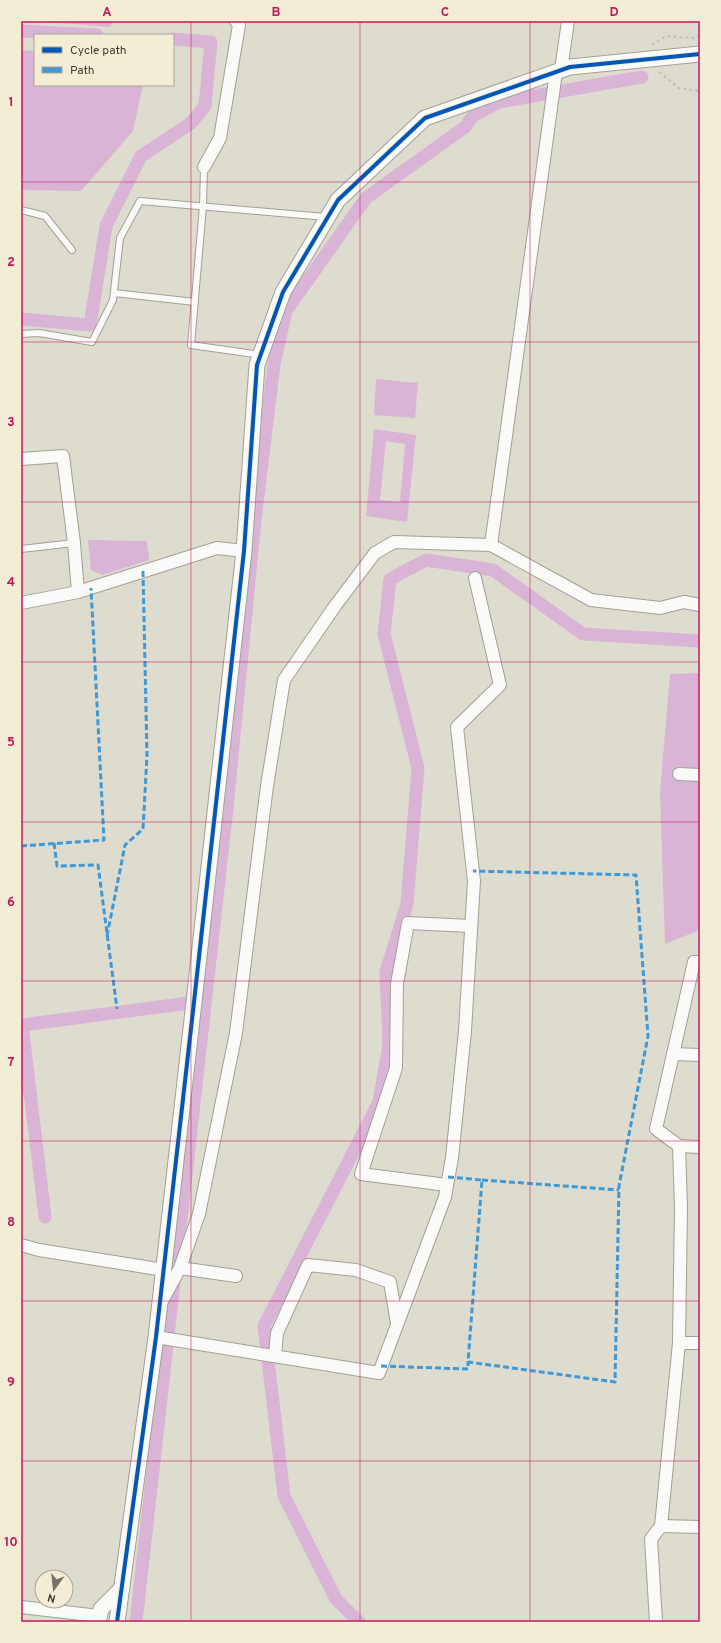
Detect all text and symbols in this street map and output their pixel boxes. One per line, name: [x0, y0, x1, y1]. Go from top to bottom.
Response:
text: A: [102, 5, 112, 21]
text: B: [272, 5, 281, 21]
text: C: [441, 5, 449, 21]
text: D: [609, 5, 619, 21]
legend: [34, 34, 174, 86]
text: Cycle path: [70, 43, 127, 59]
text: Path: [70, 63, 95, 79]
text: 1: [8, 95, 14, 111]
text: 2: [7, 255, 15, 271]
text: 3: [7, 415, 15, 431]
text: 4: [7, 575, 15, 591]
text: 5: [7, 735, 15, 751]
text: 6: [7, 895, 15, 911]
text: 7: [8, 1055, 15, 1071]
text: 8: [7, 1215, 15, 1231]
text: 9: [7, 1375, 15, 1391]
text: 10: [4, 1535, 18, 1551]
north arrow: [34, 1569, 74, 1609]
text: N: [46, 1590, 57, 1605]

